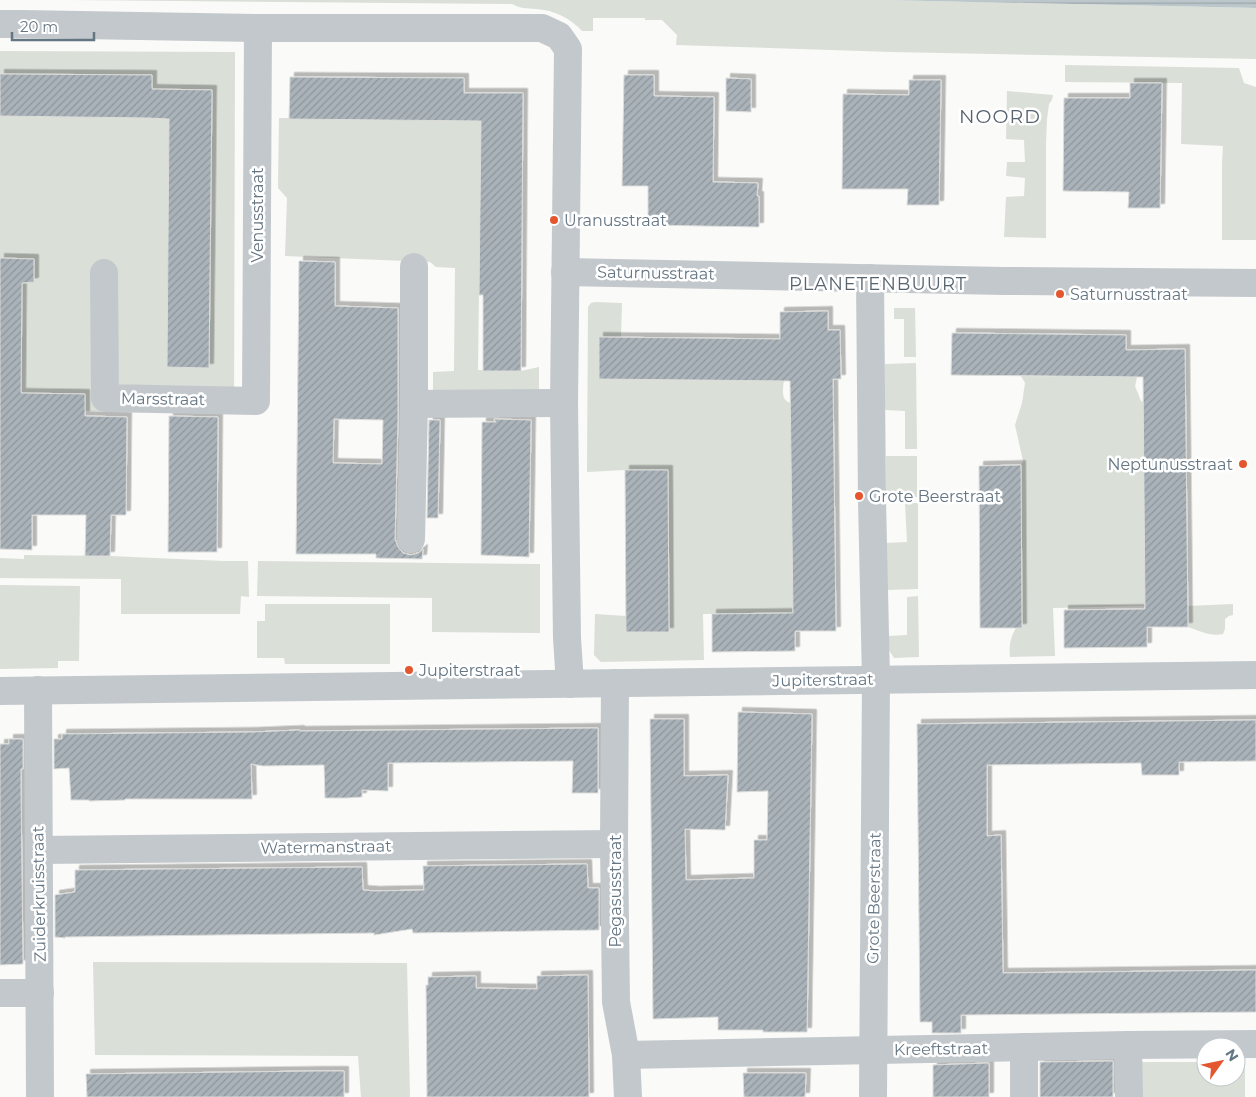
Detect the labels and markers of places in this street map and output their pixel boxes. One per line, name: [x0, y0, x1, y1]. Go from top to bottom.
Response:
place label: Uranusstraat: [564, 211, 667, 230]
marker: Uranusstraat: [548, 214, 560, 226]
place label: Saturnusstraat: [1070, 285, 1188, 304]
marker: Saturnusstraat: [1054, 288, 1066, 300]
place label: Neptunusstraat: [1107, 455, 1233, 474]
marker: Neptunusstraat: [1237, 458, 1249, 470]
place label: Grote Beerstraat: [869, 487, 1001, 506]
marker: Grote Beerstraat: [853, 490, 865, 502]
place label: Jupiterstraat: [418, 661, 521, 680]
marker: Jupiterstraat: [403, 664, 415, 676]

